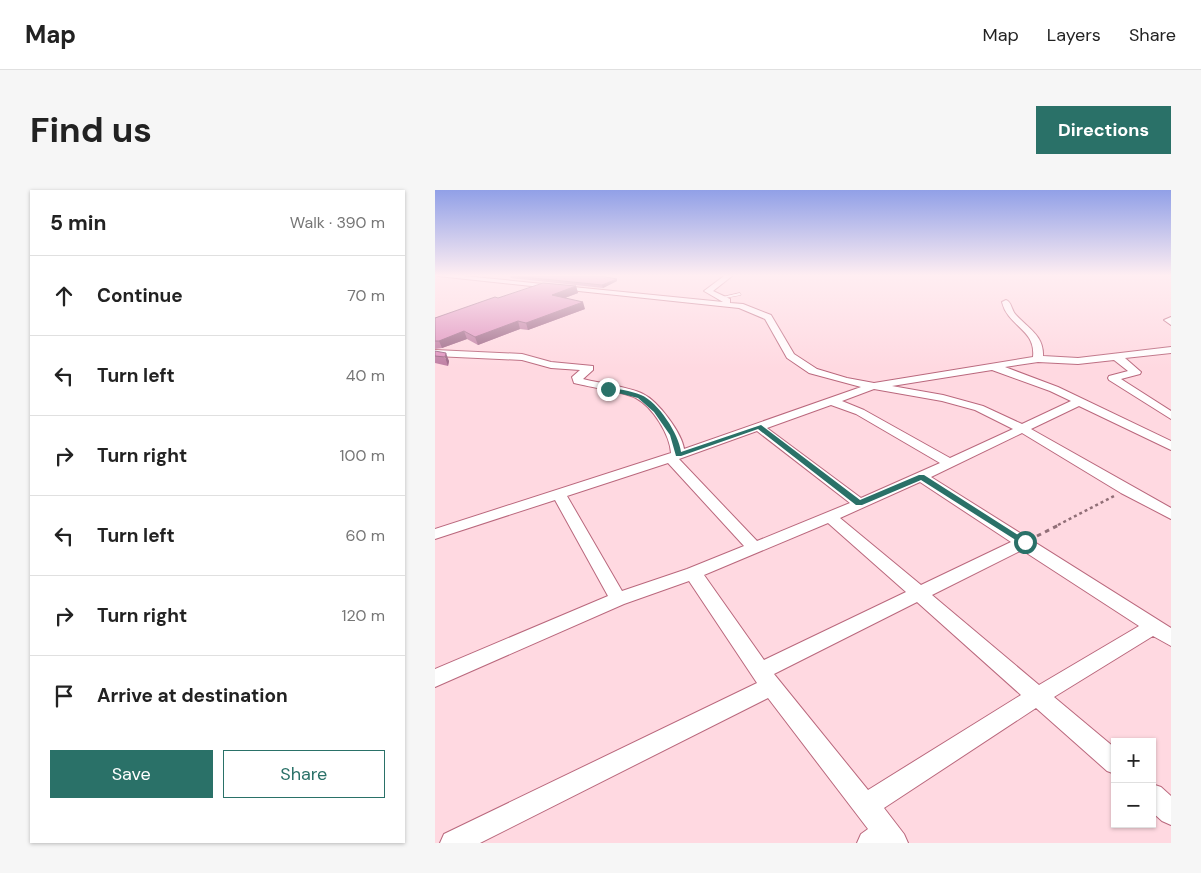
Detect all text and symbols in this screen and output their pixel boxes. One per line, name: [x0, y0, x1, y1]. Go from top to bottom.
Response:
text: Map: [25, 19, 76, 50]
text: Map: [983, 23, 1019, 47]
text: Layers: [1047, 23, 1101, 47]
text: Share: [1129, 23, 1176, 47]
button: Directions: [1036, 106, 1171, 154]
text: Find us: [30, 107, 152, 153]
text: 5 min: [50, 209, 106, 237]
text: Walk · 390 m: [290, 212, 385, 233]
icon: ahead: [50, 282, 78, 310]
text: Continue: [97, 283, 183, 308]
text: 70 m: [347, 285, 385, 306]
icon: left: [50, 362, 78, 390]
text: Turn left: [97, 363, 175, 388]
text: 40 m: [346, 365, 385, 386]
route end: [597, 378, 620, 401]
icon: right: [50, 442, 78, 470]
text: Turn right: [97, 443, 187, 468]
text: 100 m: [340, 445, 385, 466]
icon: left: [50, 522, 78, 550]
text: Turn left: [97, 523, 175, 548]
text: 60 m: [345, 525, 385, 546]
route start: [1014, 531, 1037, 554]
icon: right: [50, 602, 78, 630]
text: Turn right: [97, 603, 187, 628]
text: 120 m: [341, 605, 385, 626]
icon: arrive: [50, 682, 78, 710]
text: Arrive at destination: [97, 683, 288, 708]
map controls: [1111, 738, 1156, 828]
button: +: [1111, 738, 1156, 783]
button: Save: [50, 750, 213, 798]
button: Share: [223, 750, 385, 798]
button: −: [1111, 783, 1156, 828]

